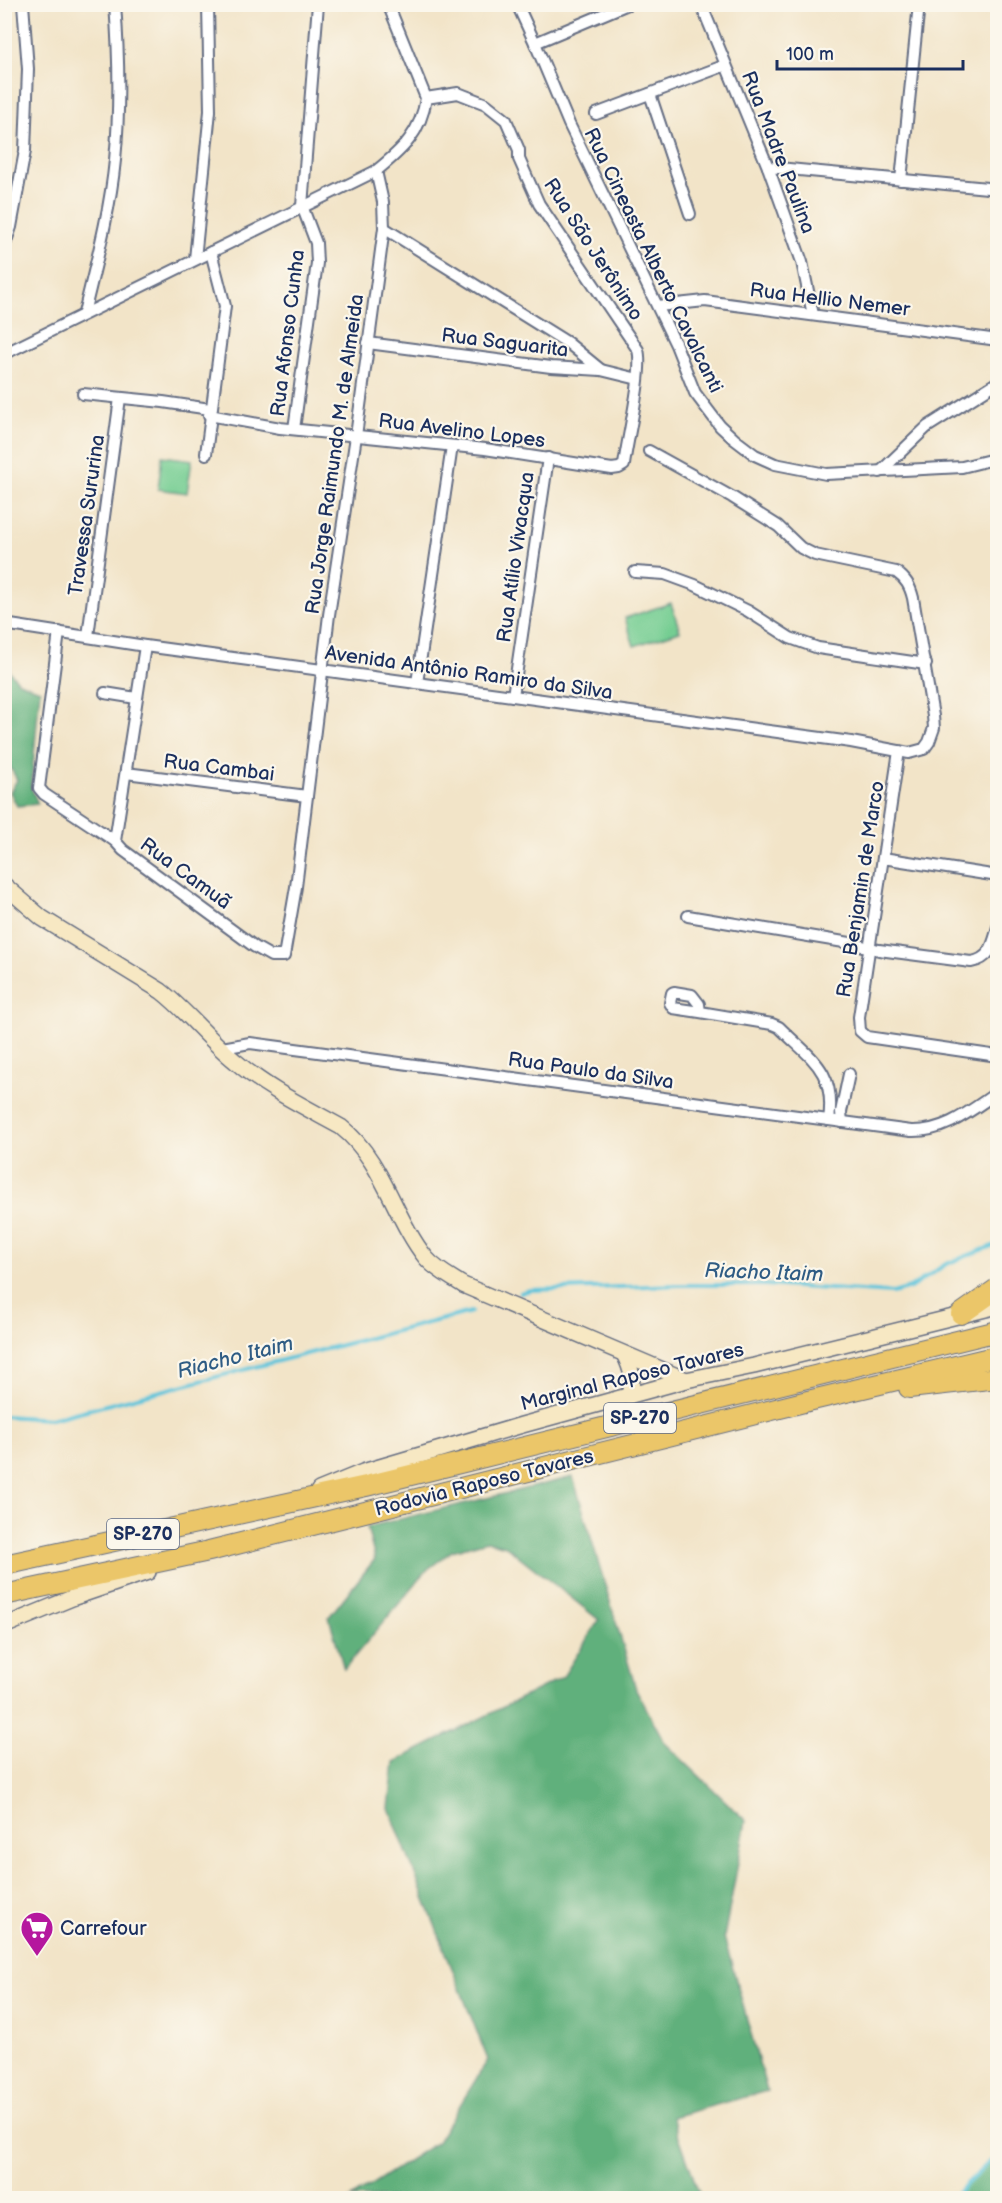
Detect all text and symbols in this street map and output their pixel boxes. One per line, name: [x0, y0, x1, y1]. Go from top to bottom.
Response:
scale bar: [777, 33, 963, 71]
text: 100 m: [786, 44, 834, 65]
street label: Rua Madre Paulina: [736, 68, 820, 237]
street label: Rua Cineasta Alberto Cavalcanti: [578, 124, 728, 397]
street label: Rua São Jerônimo: [538, 174, 648, 325]
street label: Rua Afonso Cunha: [266, 248, 310, 418]
street label: Rua Hellio Nemer: [748, 278, 912, 322]
street label: Rua Jorge Raimundo M. de Almeida: [301, 292, 369, 616]
street label: Rua Saguarita: [440, 323, 570, 363]
street label: Rua Avelino Lopes: [377, 409, 547, 453]
street label: Travessa Sururina: [64, 433, 110, 597]
street label: Rua Atílio Vivacqua: [492, 470, 540, 644]
street label: Avenida Antônio Ramiro da Silva: [324, 641, 614, 705]
street label: Rua Cambai: [162, 749, 276, 787]
street label: Rua Benjamin de Marco: [832, 779, 890, 999]
street label: Rua Camuã: [135, 833, 236, 915]
street label: Rua Paulo da Silva: [506, 1047, 675, 1095]
water label: Riacho Itaim: [704, 1258, 824, 1287]
water label: Riacho Itaim: [174, 1331, 296, 1384]
street label: Marginal Raposo Tavares: [518, 1338, 746, 1416]
road number: SP-270: [604, 1403, 676, 1433]
street label: Rodovia Raposo Tavares: [372, 1444, 596, 1522]
road number: SP-270: [107, 1519, 179, 1549]
supermarket icon: Carrefour: [19, 1910, 55, 1957]
place label: Carrefour: [60, 1917, 147, 1941]

